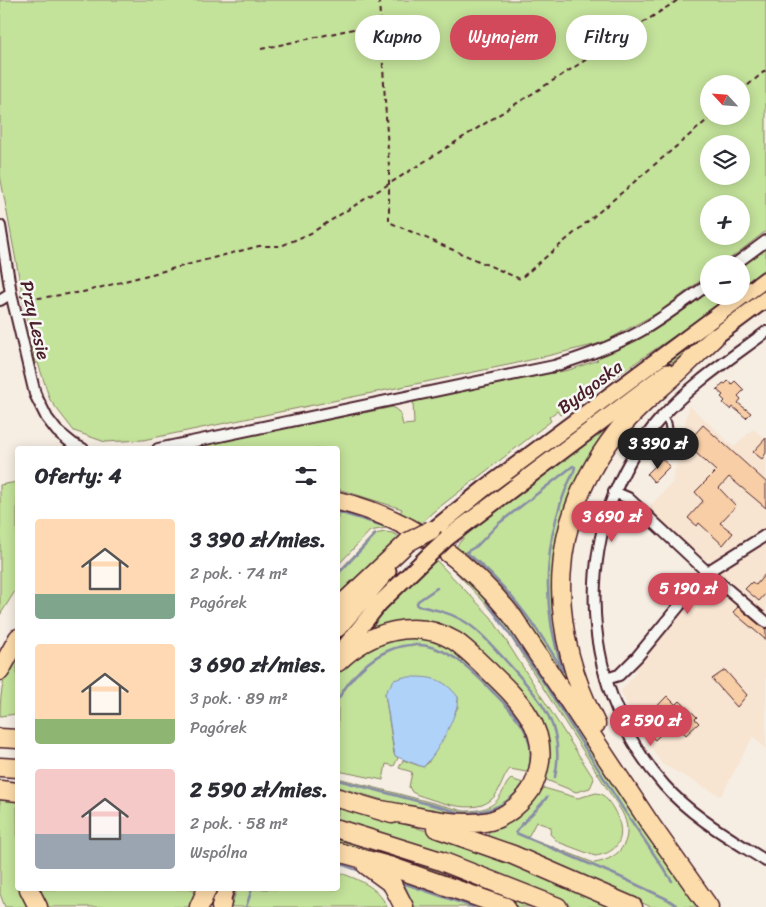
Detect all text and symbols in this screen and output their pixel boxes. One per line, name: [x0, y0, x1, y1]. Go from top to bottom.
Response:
chip: Kupno: [355, 15, 440, 60]
chip: Wynajem: [450, 15, 556, 60]
chip: Filtry: [566, 15, 647, 60]
north arrow: [700, 75, 750, 125]
map controls: [700, 75, 750, 305]
button: layers: [700, 135, 750, 185]
button: +: [700, 195, 750, 245]
button: −: [700, 255, 750, 305]
street label: Przy Lesie: [10, 277, 60, 363]
street label: Bydgoska: [550, 351, 630, 422]
pin: 3 390 zł: [606, 428, 710, 470]
text: 3 390 zł: [629, 429, 687, 458]
text: Oferty: 4: [35, 457, 122, 495]
icon: filters: [292, 462, 320, 490]
pin: 3 690 zł: [560, 500, 664, 543]
text: 3 690 zł: [583, 502, 641, 531]
text: 3 390 zł/mies.: [190, 521, 326, 559]
icon: home: [75, 539, 135, 599]
text: 2 pok. · 74 m²: [190, 559, 288, 588]
pin: 5 190 zł: [636, 572, 740, 615]
text: 5 190 zł: [659, 574, 717, 603]
text: Pagórek: [190, 588, 247, 617]
text: 3 690 zł/mies.: [190, 646, 327, 684]
icon: home: [75, 664, 135, 724]
text: 3 pok. · 89 m²: [190, 684, 288, 713]
pin: 2 590 zł: [599, 704, 703, 747]
text: 2 590 zł: [621, 706, 681, 735]
text: Pagórek: [190, 713, 247, 742]
text: 2 590 zł/mies.: [190, 771, 328, 809]
icon: home: [75, 789, 135, 849]
text: 2 pok. · 58 m²: [190, 809, 288, 838]
text: Wspólna: [190, 838, 248, 867]

